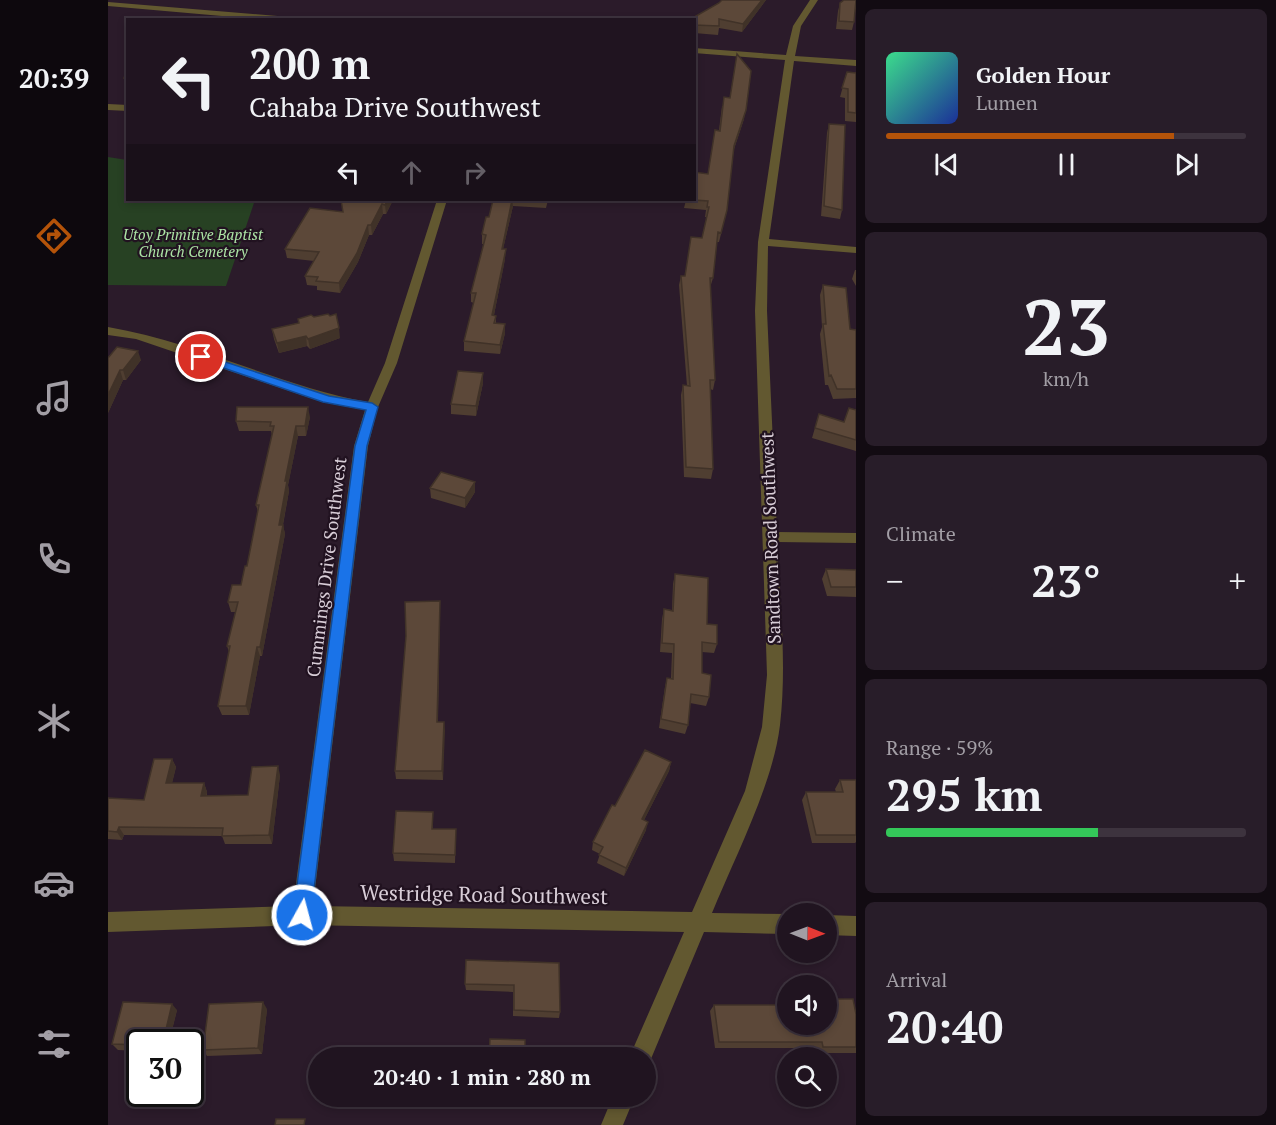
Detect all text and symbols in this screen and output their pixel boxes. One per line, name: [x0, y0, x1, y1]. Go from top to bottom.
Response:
text: 200 m: [249, 35, 370, 91]
icon: left: [150, 42, 228, 120]
text: 20:39: [19, 60, 89, 96]
text: Golden Hour: [976, 60, 1110, 89]
text: Cahaba Drive Southwest: [249, 89, 541, 125]
text: Lumen: [976, 89, 1038, 116]
icon: previous: [930, 148, 963, 181]
icon: pause: [1050, 148, 1083, 181]
icon: next: [1170, 148, 1203, 181]
icon: left: [332, 156, 365, 189]
icon: ahead: [395, 156, 428, 189]
icon: right: [458, 156, 491, 189]
icon: directions: [33, 215, 75, 257]
park label: Utoy Primitive Baptist Church Cemetery: [123, 224, 264, 261]
text: 23: [1022, 274, 1110, 377]
pin: [175, 331, 226, 382]
icon: arrive: [184, 340, 217, 373]
text: km/h: [1043, 365, 1089, 392]
icon: music: [33, 377, 75, 419]
street label: Sandtown Road Southwest: [754, 431, 786, 644]
street label: Cummings Drive Southwest: [301, 455, 351, 678]
text: Climate: [886, 520, 956, 547]
icon: phone: [33, 538, 75, 580]
text: 23°: [1031, 550, 1101, 610]
text: −: [886, 559, 904, 602]
text: +: [1228, 559, 1246, 602]
icon: climate: [33, 700, 75, 742]
text: Range · 59%: [886, 734, 993, 761]
text: 295 km: [886, 764, 1042, 824]
icon: car: [33, 862, 75, 904]
street label: Westridge Road Southwest: [360, 878, 608, 910]
position arrow: [270, 883, 334, 947]
north arrow: [777, 903, 837, 963]
map controls: [777, 903, 837, 1107]
text: Arrival: [886, 966, 947, 993]
button: sound: [777, 975, 837, 1035]
text: 20:40: [886, 996, 1003, 1056]
icon: filters: [33, 1023, 75, 1065]
speed limit sign: 30: [126, 1029, 204, 1107]
button: search: [777, 1047, 837, 1107]
text: 20:40 · 1 min · 280 m: [373, 1062, 591, 1091]

